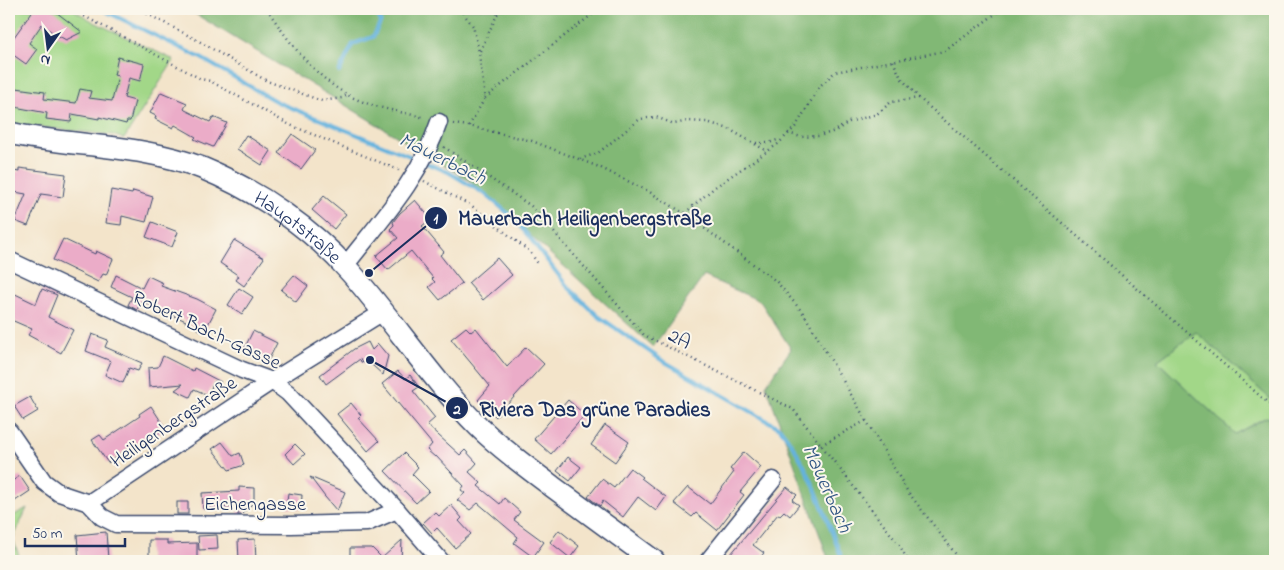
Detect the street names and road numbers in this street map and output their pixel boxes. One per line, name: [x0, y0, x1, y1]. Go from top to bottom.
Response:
street label: Hauptstraße: [248, 185, 347, 272]
street label: Robert Bach-Gasse: [127, 284, 285, 378]
street label: 2A: [662, 322, 695, 358]
street label: Heiligenbergstraße: [105, 370, 244, 477]
street label: Eichengasse: [204, 491, 306, 521]

